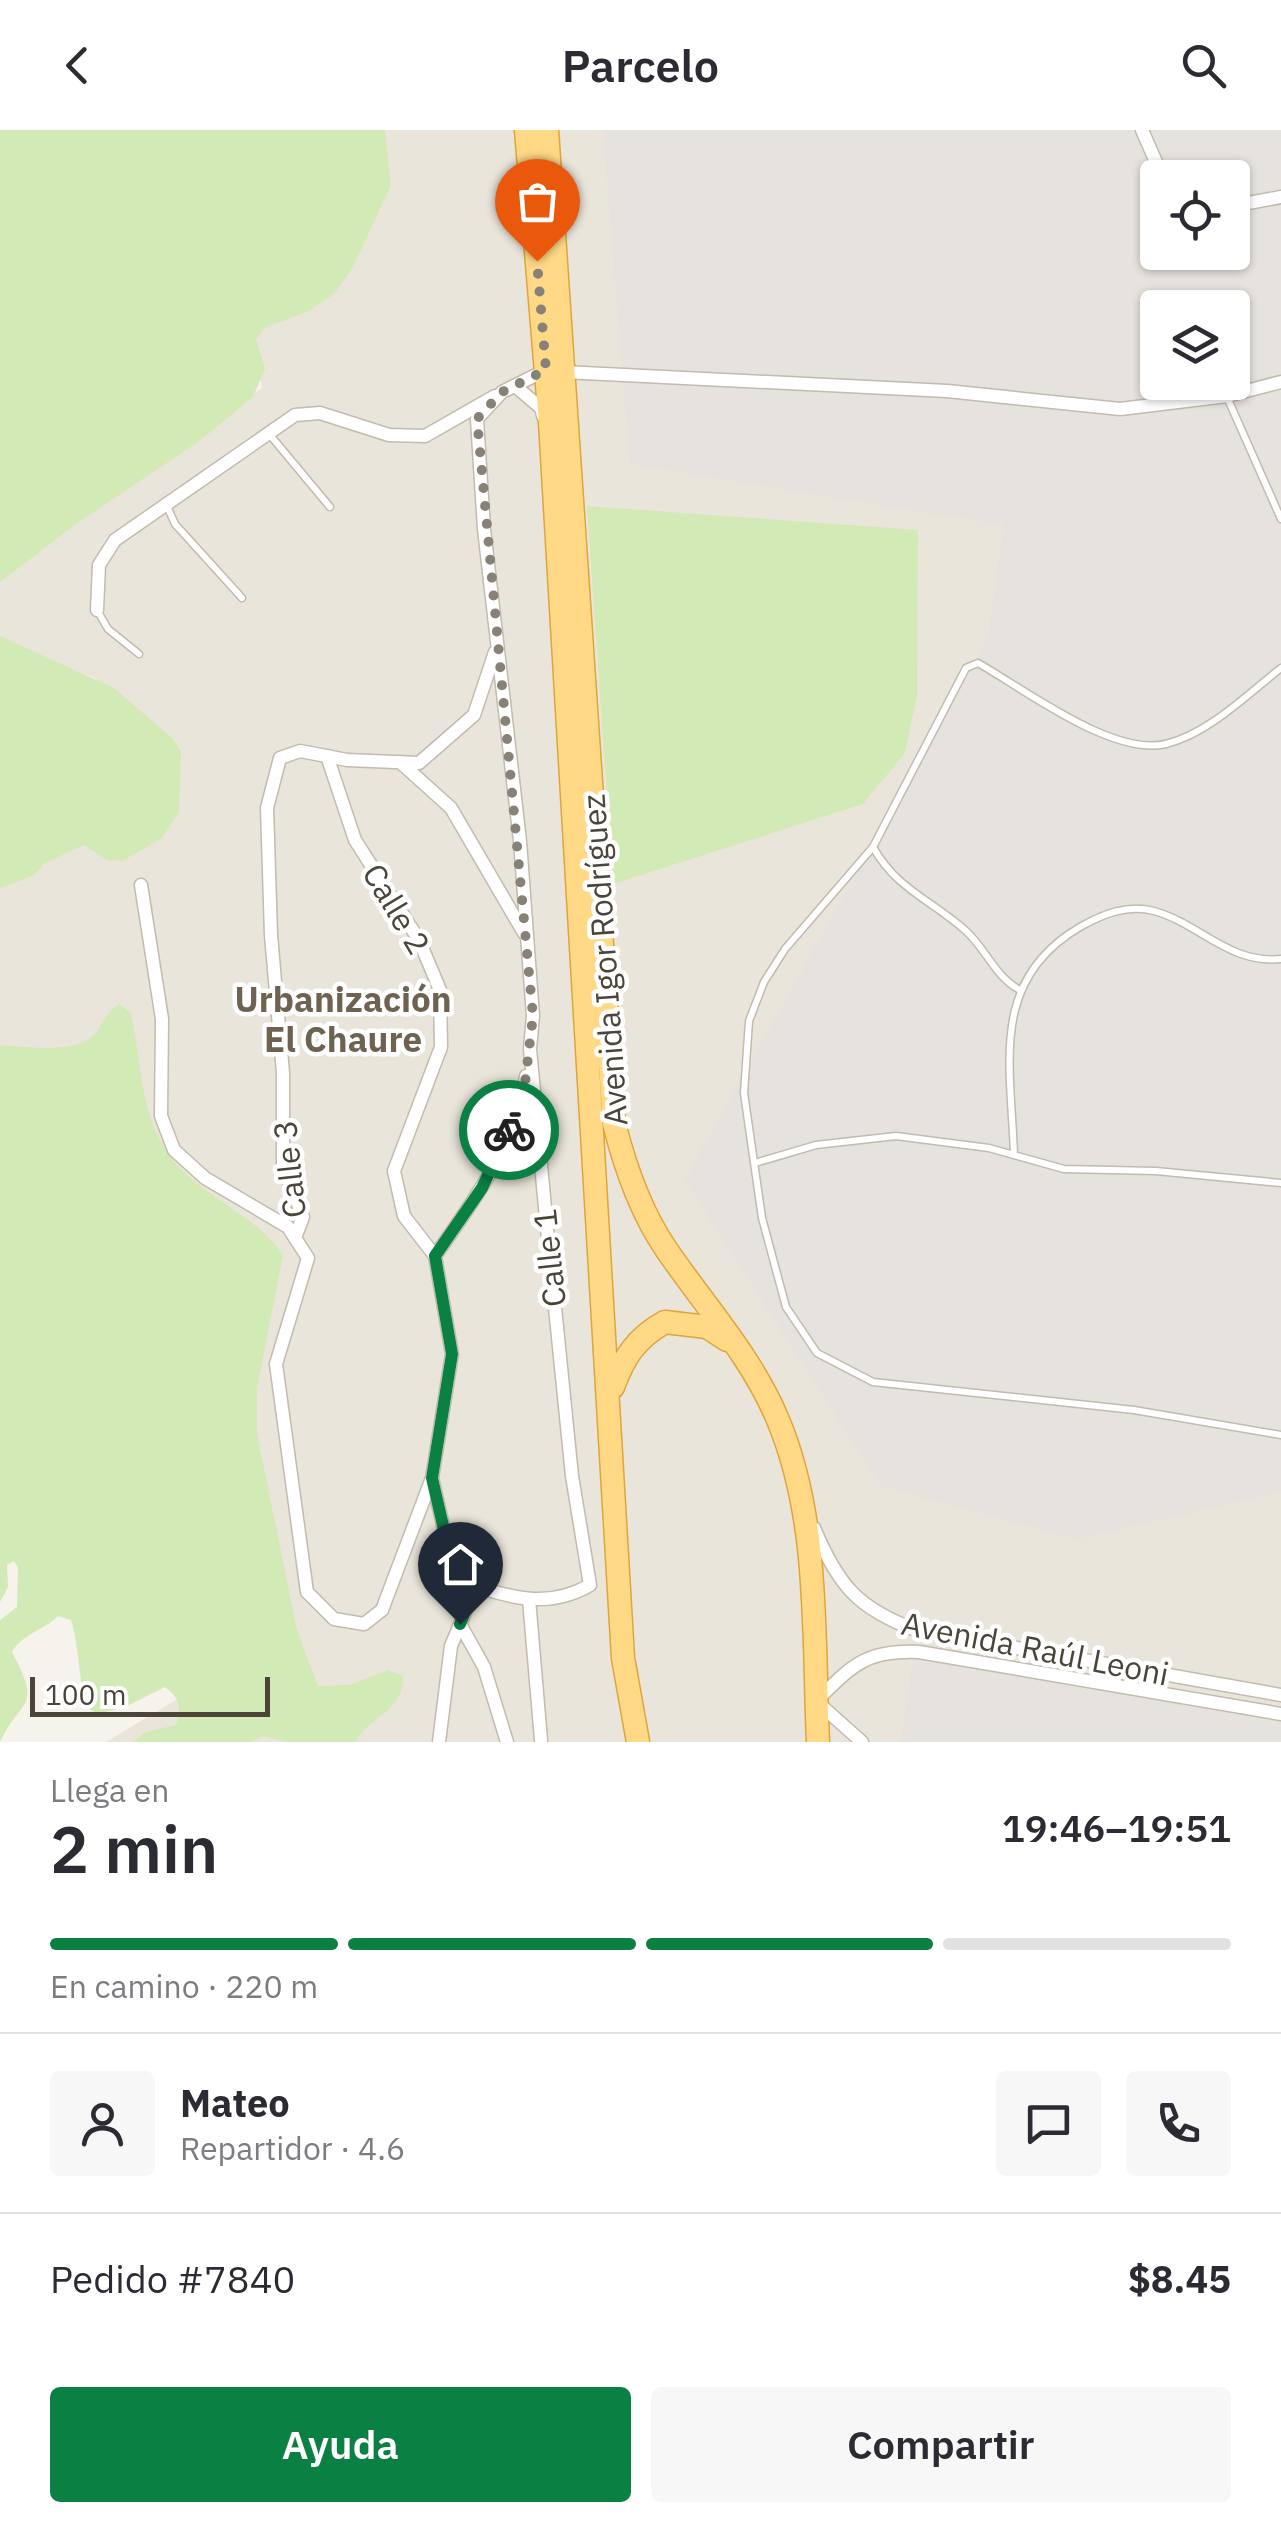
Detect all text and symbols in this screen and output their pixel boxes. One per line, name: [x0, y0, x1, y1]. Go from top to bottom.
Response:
text: Parcelo: [562, 36, 719, 94]
icon: back: [50, 38, 105, 93]
icon: search: [1176, 38, 1231, 93]
pin: [495, 159, 580, 262]
map controls: [1140, 160, 1250, 400]
button: locate: [1140, 160, 1250, 270]
icon: bag: [510, 174, 565, 229]
button: layers: [1140, 290, 1250, 400]
street label: Avenida Igor Rodríguez: [571, 793, 637, 1127]
street label: Calle 2: [353, 855, 440, 962]
district label: Urbanización El Chaure: [234, 976, 452, 1062]
courier: [459, 1080, 559, 1180]
icon: bike: [482, 1103, 537, 1158]
street label: Calle 3: [263, 1118, 315, 1220]
street label: Calle 1: [523, 1207, 575, 1309]
pin: [418, 1522, 503, 1625]
icon: home: [433, 1537, 488, 1592]
street label: Avenida Raúl Leoni: [898, 1602, 1172, 1695]
scale bar: [30, 1672, 270, 1716]
text: 100 m: [45, 1676, 126, 1713]
text: Llega en: [50, 1769, 170, 1811]
text: 19:46–19:51: [1002, 1803, 1231, 1852]
text: 2 min: [50, 1806, 218, 1891]
text: En camino · 220 m: [50, 1965, 318, 2007]
button: person: [50, 2071, 155, 2176]
button: chat: [996, 2071, 1101, 2176]
button: phone: [1126, 2071, 1231, 2176]
text: Mateo: [180, 2078, 290, 2127]
text: Repartidor · 4.6: [180, 2127, 405, 2169]
text: Pedido #7840: [50, 2254, 295, 2303]
text: $8.45: [1128, 2254, 1231, 2303]
button: Ayuda: [50, 2387, 631, 2502]
button: Compartir: [651, 2387, 1231, 2502]

